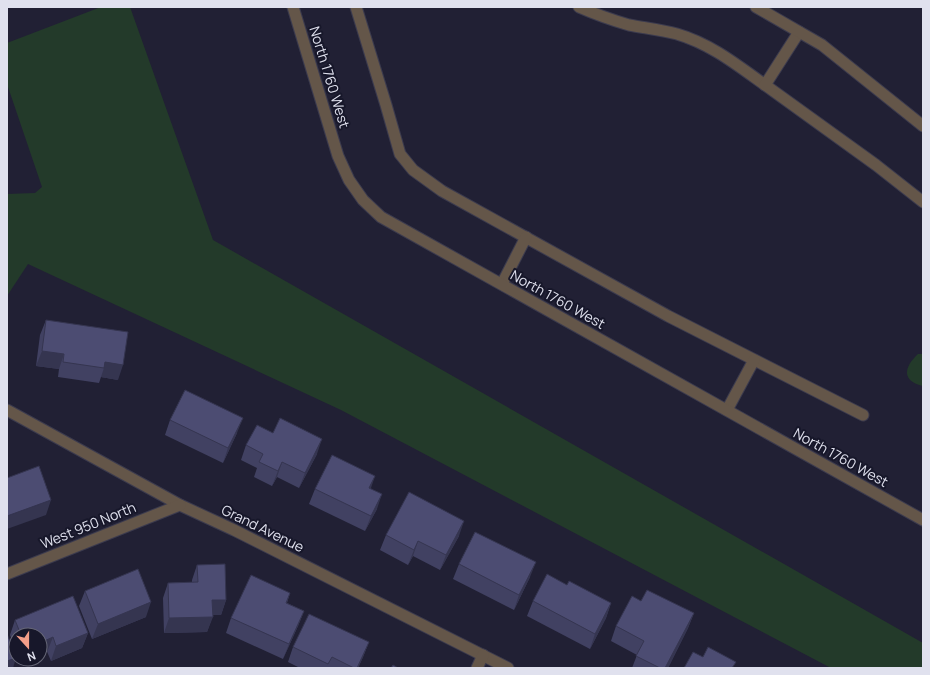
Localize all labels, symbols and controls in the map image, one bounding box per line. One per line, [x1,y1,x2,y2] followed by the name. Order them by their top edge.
[305,24,355,131] street label: North 1760 West
[507,265,609,333] street label: North 1760 West
[790,423,892,491] street label: North 1760 West
[38,497,138,553] street label: West 950 North
[219,500,307,556] street label: Grand Avenue
[8,627,48,667] north arrow
[25,648,38,665] text: N

